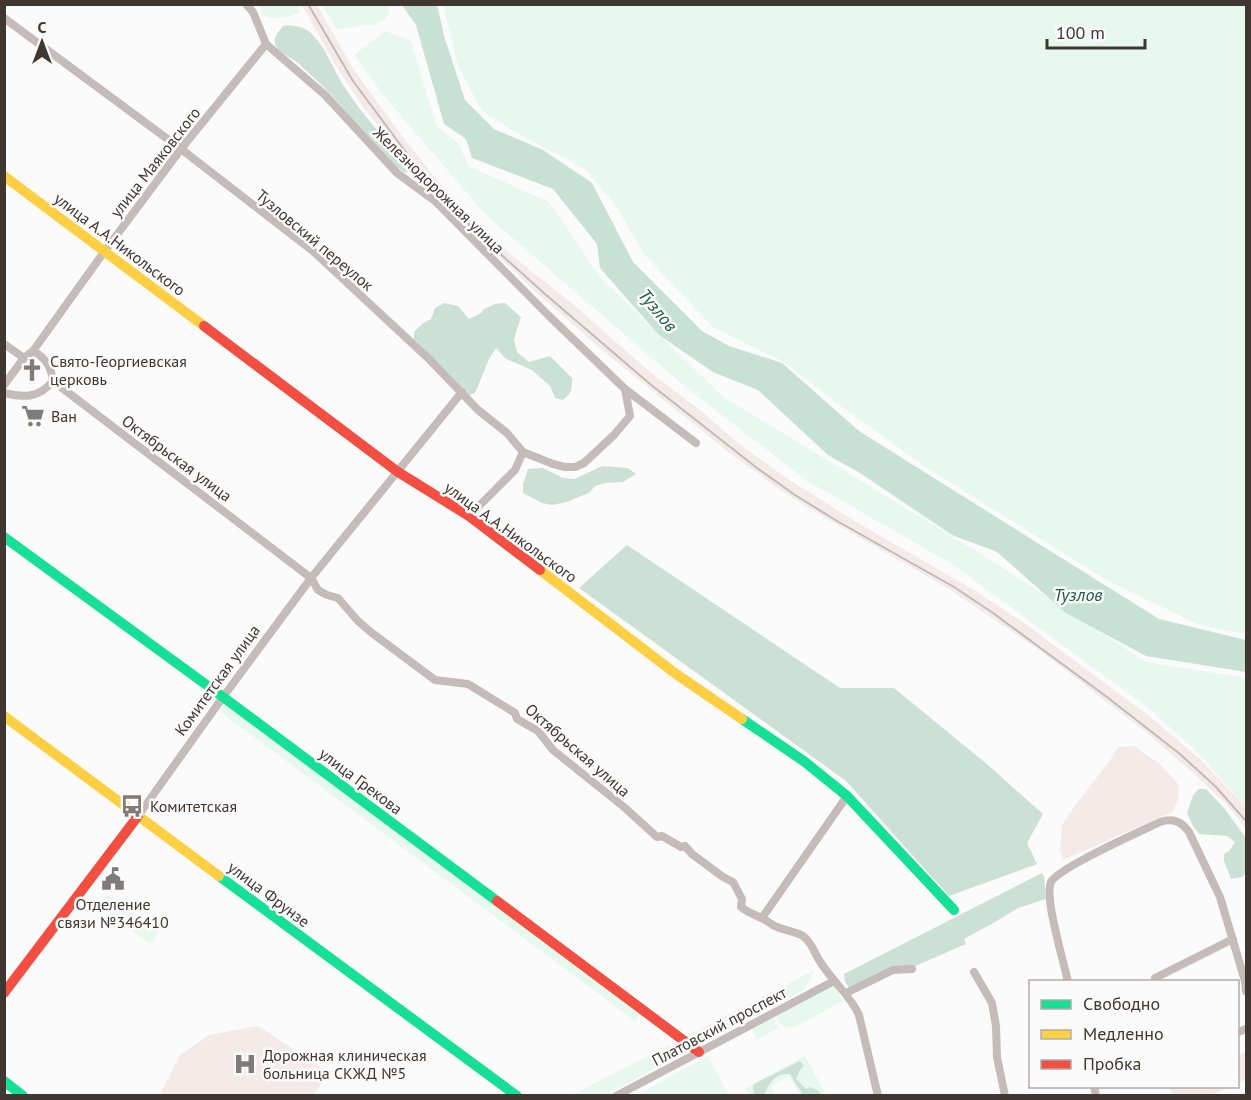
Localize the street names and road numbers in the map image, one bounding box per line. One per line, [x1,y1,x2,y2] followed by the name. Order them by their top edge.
[106,103,204,221] street label: улица Маяковского
[369,121,509,258] street label: Железнодорожная улица
[252,185,378,295] street label: Тузловский переулок
[50,188,190,300] street label: улица А.А.Никольского
[118,410,236,506] street label: Октябрьская улица
[441,477,581,587] street label: улица А.А.Никольского
[170,621,264,739] street label: Комитетская улица
[521,699,635,801] street label: Октябрьская улица
[315,743,407,819] street label: улица Грекова
[224,857,314,931] street label: улица Фрунзе
[648,982,790,1070] street label: Платовский проспект

